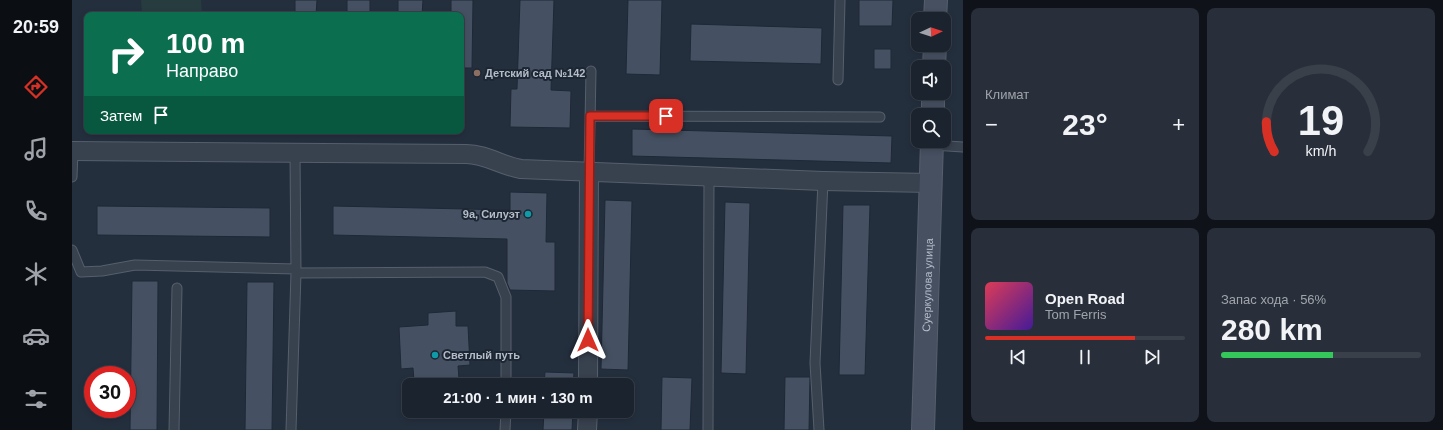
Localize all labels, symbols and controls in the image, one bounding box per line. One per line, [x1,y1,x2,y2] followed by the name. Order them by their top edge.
[911,12,951,52] north arrow
[911,12,951,148] map controls
[13,17,59,37] text: 20:59
[100,28,152,80] icon: right
[166,28,245,59] text: 100 m
[911,60,951,100] button: sound
[166,61,238,81] text: Направо
[485,67,585,79] place label: Детский сад №142
[472,68,482,78] marker: Детский сад №142
[22,73,50,101] icon: directions
[985,87,1029,102] text: Климат
[1298,97,1344,144] text: 19
[649,99,683,133] pin
[150,104,172,126] icon: arrive
[655,105,677,127] icon: arrive
[100,107,142,124] text: Затем
[911,108,951,148] button: search
[1062,108,1108,141] text: 23°
[985,112,998,137] text: −
[1172,112,1185,137] text: +
[22,135,50,163] icon: music
[1306,143,1337,159] text: km/h
[22,197,50,225] icon: phone
[463,208,521,220] place label: 9а, Силуэт
[523,209,533,219] marker: 9а, Силуэт
[920,237,935,332] street label: Суеркулова улица
[22,260,50,288] icon: climate
[1045,290,1125,307] text: Open Road
[1221,292,1326,307] text: Запас хода · 56%
[1045,307,1106,322] text: Tom Ferris
[1221,313,1323,346] text: 280 km
[567,319,609,361] position arrow
[22,322,50,350] icon: car
[1007,346,1029,368] icon: previous
[1074,346,1096,368] icon: pause
[1141,346,1163,368] icon: next
[443,349,520,361] place label: Светлый путь
[430,350,440,360] marker: Светлый путь
[84,366,136,418] speed limit sign: 30
[22,385,50,413] icon: filters
[443,389,593,406] text: 21:00 · 1 мин · 130 m

